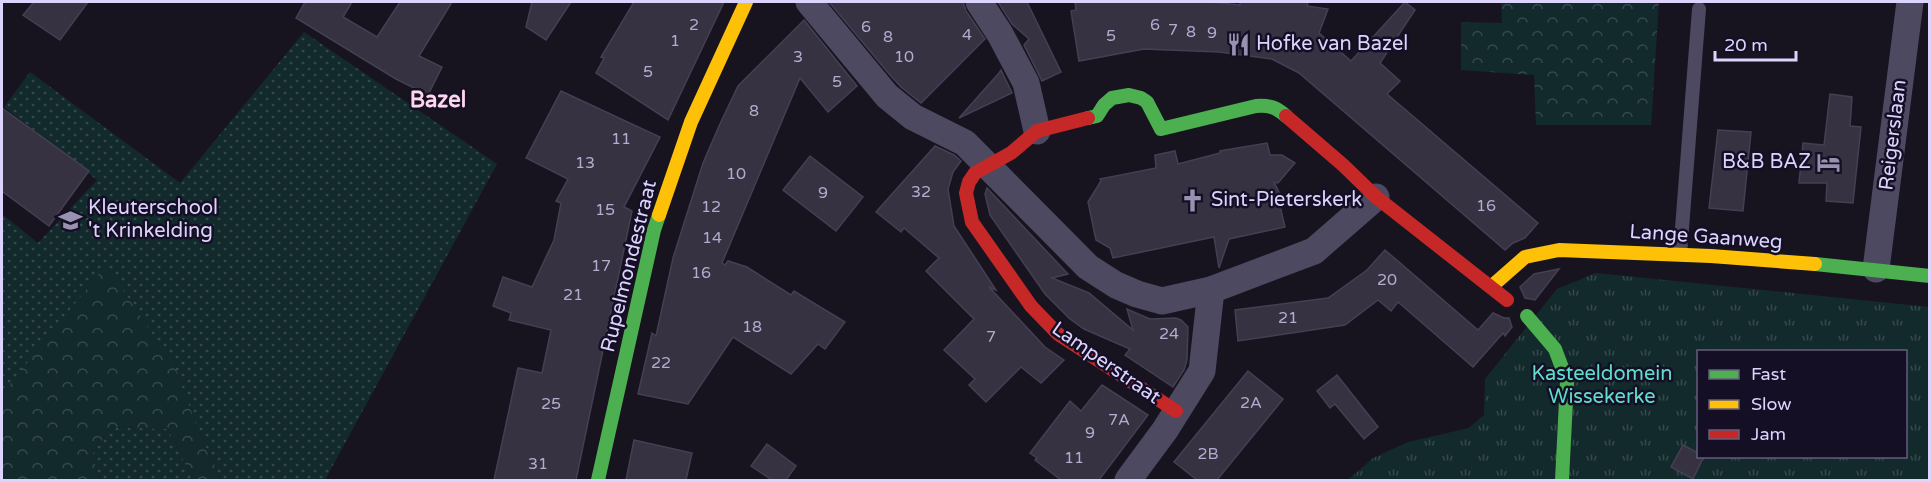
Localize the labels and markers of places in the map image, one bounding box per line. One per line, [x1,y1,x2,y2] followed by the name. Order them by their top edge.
[1225,31,1251,57] restaurant icon: Hofke van Bazel
[1256,32,1408,56] place label: Hofke van Bazel
[1816,149,1842,175] hotel icon: B&B BAZ
[1722,150,1811,174] place label: B&B BAZ
[1180,187,1206,213] church icon: Sint-Pieterskerk
[1211,188,1362,212] place label: Sint-Pieterskerk
[88,196,218,243] place label: Kleuterschool 't Krinkelding
[57,207,83,233] school or university icon: Kleuterschool 't Krinkelding

